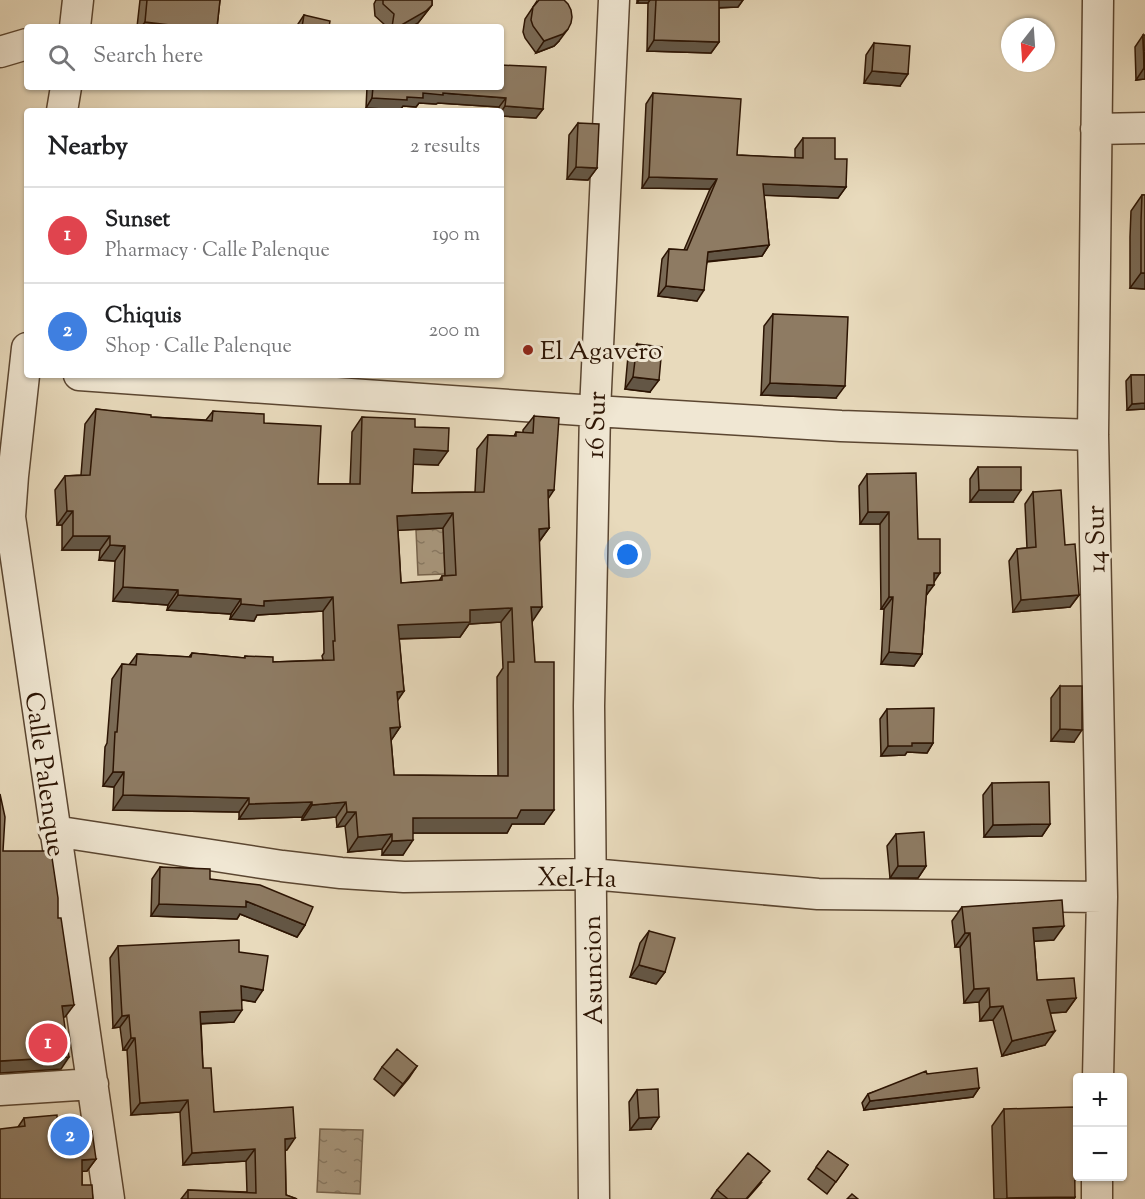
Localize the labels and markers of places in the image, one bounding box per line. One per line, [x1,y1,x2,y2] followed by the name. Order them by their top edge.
[540,334,662,371] place label: El Agavero
[521,343,535,357] marker: El Agavero
[28,1020,68,1066] pin: 1
[50,1114,90,1158] pin: 2

